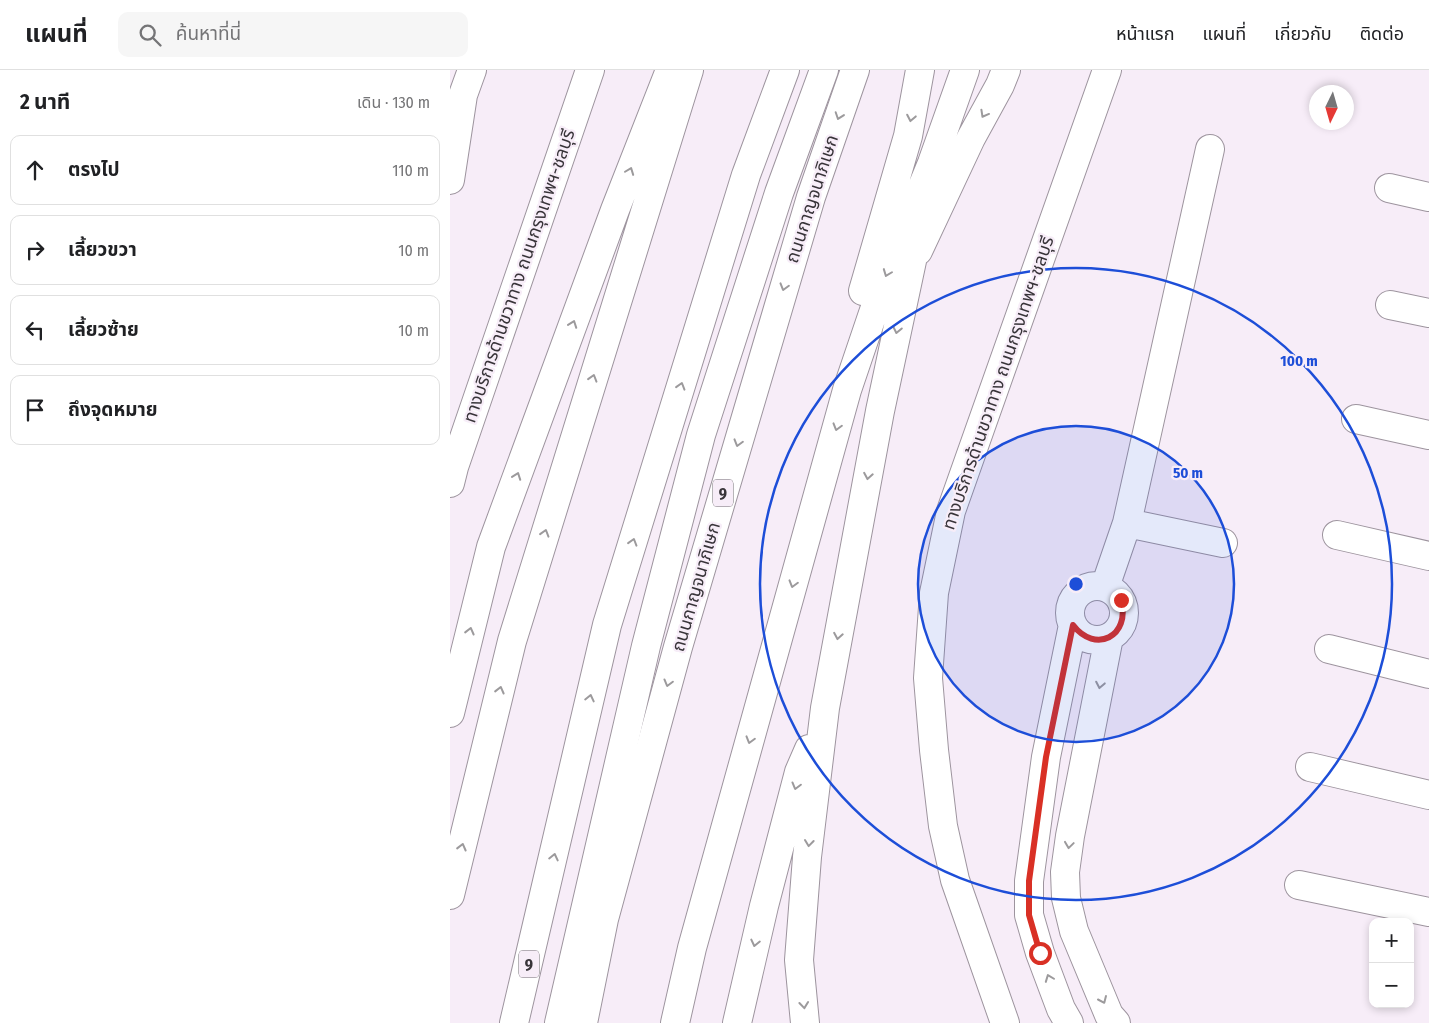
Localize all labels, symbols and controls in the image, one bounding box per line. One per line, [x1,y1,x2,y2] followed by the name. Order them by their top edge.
[118,12,468,57] search box
[25,20,88,48] text: แผนที่
[136,21,164,49] icon: search
[176,22,241,45] text: ค้นหาที่นี่
[1116,23,1174,45] text: หน้าแรก
[1202,23,1246,45] text: แผนที่
[1274,23,1332,45] text: เกี่ยวกับ
[1360,23,1404,45] text: ติดต่อ
[1309,85,1354,130] north arrow
[20,89,70,115] text: 2 นาที
[357,93,430,112] text: เดิน · 130 m
[981,108,991,117] one-way arrow
[835,111,845,120] one-way arrow
[907,114,917,122] one-way arrow
[458,126,580,426] street label: ทางบริการด้านขวาทาง ถนนกรุงเทพฯ-ชลบุรี
[781,132,843,266] street label: ถนนกาญจนาภิเษก
[21,156,49,184] icon: ahead
[68,158,120,181] text: ตรงไป
[392,161,429,180] text: 110 m
[624,168,634,176] one-way arrow
[937,233,1059,533] street label: ทางบริการด้านขวาทาง ถนนกรุงเทพฯ-ชลบุรี
[21,236,49,264] icon: right
[68,238,137,261] text: เลี้ยวขวา
[398,241,429,260] text: 10 m
[883,268,893,276] one-way arrow
[779,283,789,291] one-way arrow
[21,316,49,344] icon: left
[68,318,139,341] text: เลี้ยวซ้าย
[567,320,577,328] one-way arrow
[398,321,429,340] text: 10 m
[892,326,903,335] one-way arrow
[1280,352,1318,370] text: 100 m
[588,375,598,383] one-way arrow
[675,383,685,391] one-way arrow
[21,396,49,424] icon: arrive
[68,398,158,421] text: ถึงจุดหมาย
[832,423,842,431] one-way arrow
[733,439,744,447] one-way arrow
[1173,464,1203,482] text: 50 m
[511,472,521,481] one-way arrow
[863,472,873,481] one-way arrow
[713,479,733,506] road number: 9
[667,520,725,654] street label: ถนนกาญจนาภิเษก
[540,530,550,538] one-way arrow
[627,538,637,546] one-way arrow
[1067,575,1085,593] centre of rings
[789,579,799,587] one-way arrow
[1110,589,1133,612] route end
[464,627,475,636] one-way arrow
[833,632,844,640] one-way arrow
[663,679,674,688] one-way arrow
[1095,681,1105,689] one-way arrow
[494,685,505,694] one-way arrow
[584,694,595,703] one-way arrow
[745,736,755,744] one-way arrow
[791,782,801,790] one-way arrow
[804,839,815,847] one-way arrow
[1064,841,1075,849] one-way arrow
[456,843,467,852] one-way arrow
[548,852,559,861] one-way arrow
[1369,918,1414,1008] map controls
[1369,918,1414,963] button: +
[750,939,761,948] one-way arrow
[1029,942,1052,965] route start
[519,951,539,978] road number: 9
[1369,963,1414,1008] button: −
[1045,974,1056,983] one-way arrow
[1096,995,1107,1004] one-way arrow
[798,1001,809,1009] one-way arrow

